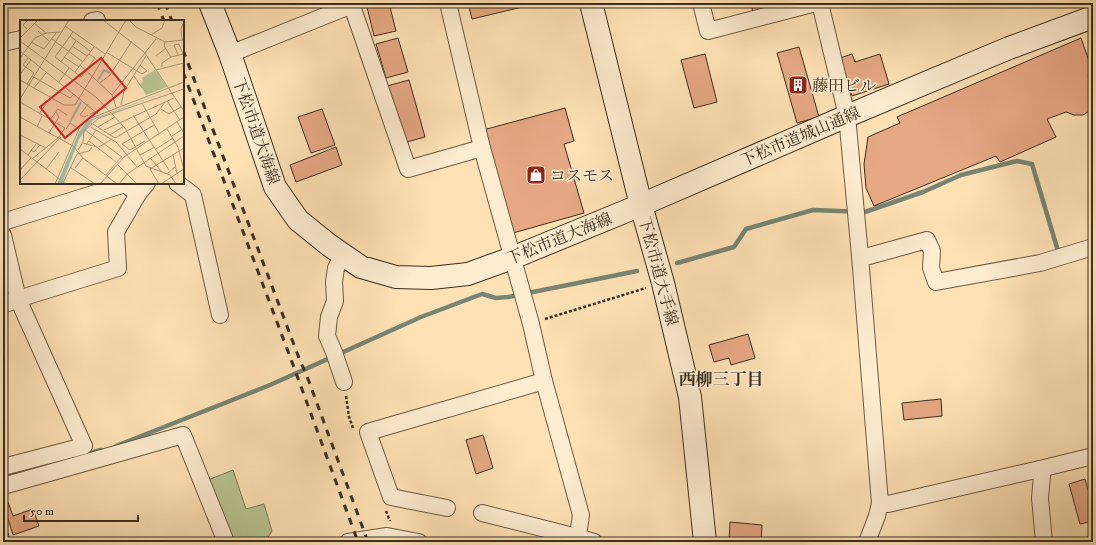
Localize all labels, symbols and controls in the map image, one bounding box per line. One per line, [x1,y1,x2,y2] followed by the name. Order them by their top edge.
[20,20,184,184] inset map
[787,74,809,96] building icon: 藤田ビル
[228,75,284,188] street label: 下松市道大海線
[812,76,876,96] place label: 藤田ビル
[738,103,863,171] street label: 下松市道城山通線
[525,164,547,186] shop icon: コスモス
[550,166,614,186] place label: コスモス
[504,209,615,269] street label: 下松市道大海線
[634,215,682,328] street label: 下松市道大手線
[679,369,764,391] district label: 西柳三丁目
[24,497,138,523] scale bar
[30,504,54,519] text: 50 m

